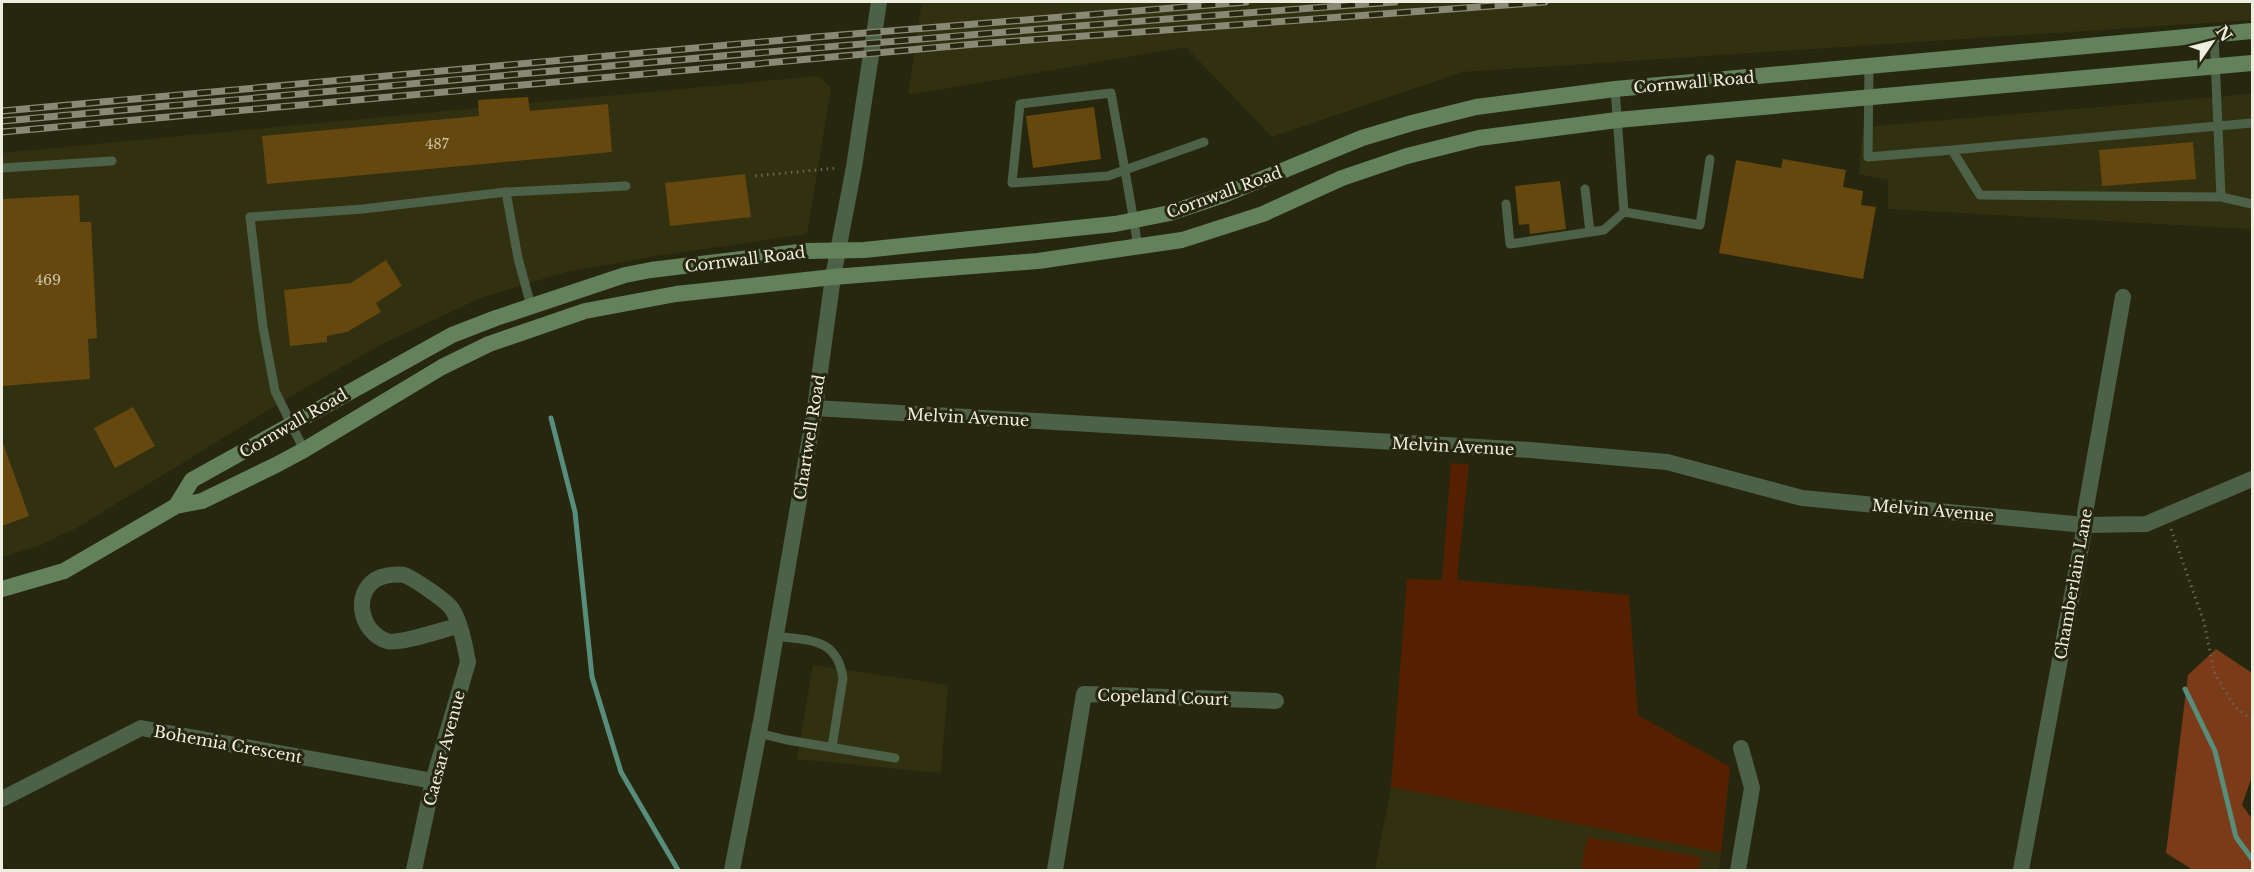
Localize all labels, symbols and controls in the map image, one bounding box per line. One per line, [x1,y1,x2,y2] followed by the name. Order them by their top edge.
[2182,12,2242,72] north arrow
[2212,21,2237,45] text: N
[1633,67,1756,97] street label: Cornwall Road
[425,135,450,153] house number: 487
[1163,162,1285,222] street label: Cornwall Road
[683,242,807,276] street label: Cornwall Road
[35,271,61,289] house number: 469
[789,373,829,501] street label: Chartwell Road
[235,384,351,462] street label: Cornwall Road
[906,404,1030,430] street label: Melvin Avenue
[1391,433,1515,459] street label: Melvin Avenue
[1871,495,1995,525] street label: Melvin Avenue
[2050,507,2096,661] street label: Chamberlain Lane
[1097,685,1229,709] street label: Copeland Court
[419,688,469,808] street label: Caesar Avenue
[152,721,304,767] street label: Bohemia Crescent

